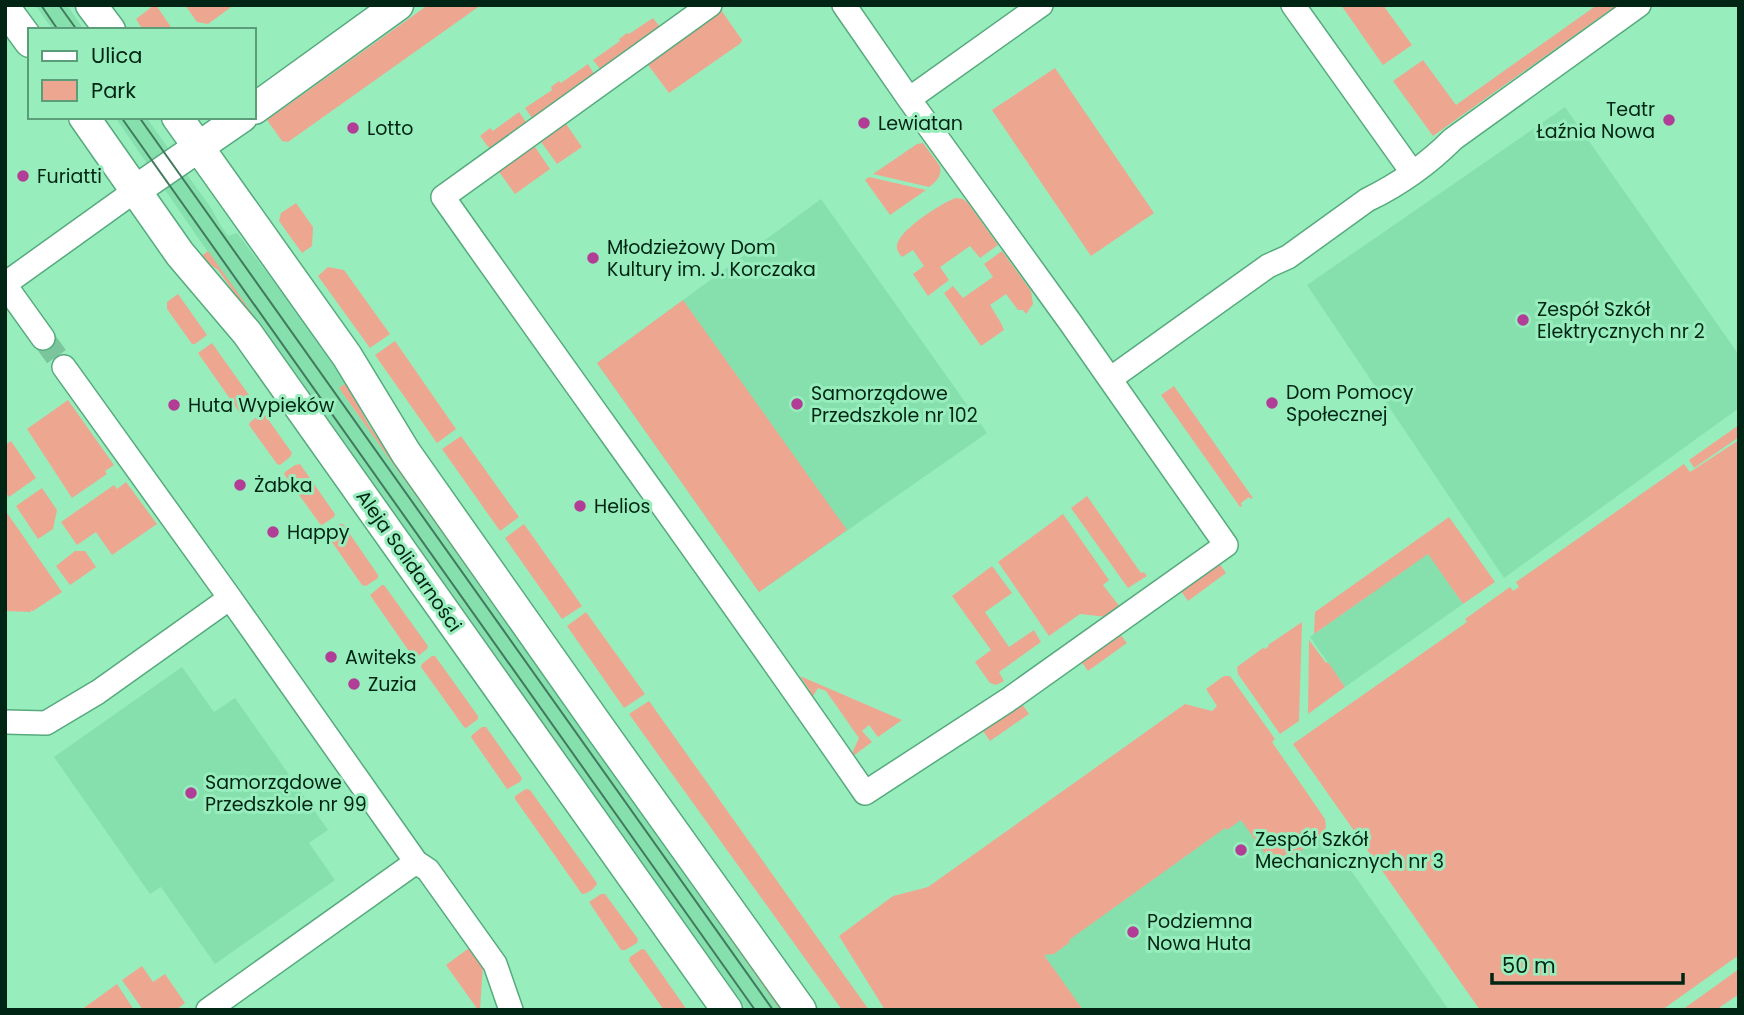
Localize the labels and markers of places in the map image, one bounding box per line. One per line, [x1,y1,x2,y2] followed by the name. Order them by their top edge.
[1537,96,1655,145] place label: Teatr Łaźnia Nowa
[878,110,963,137] place label: Lewiatan
[1661,112,1677,128] marker: Teatr Łaźnia Nowa
[367,115,413,142] place label: Lotto
[856,115,872,131] marker: Lewiatan
[345,120,361,136] marker: Lotto
[37,163,102,190] place label: Furiatti
[15,168,31,184] marker: Furiatti
[607,234,816,283] place label: Młodzieżowy Dom Kultury im. J. Korczaka
[585,250,601,266] marker: Młodzieżowy Dom Kultury im. J. Korczaka
[1537,296,1705,345] place label: Zespół Szkół Elektrycznych nr 2
[1515,312,1531,328] marker: Zespół Szkół Elektrycznych nr 2
[1286,379,1414,428] place label: Dom Pomocy Społecznej
[811,380,978,429] place label: Samorządowe Przedszkole nr 102
[188,392,335,419] place label: Huta Wypieków
[1264,395,1280,411] marker: Dom Pomocy Społecznej
[789,396,805,412] marker: Samorządowe Przedszkole nr 102
[166,397,182,413] marker: Huta Wypieków
[254,472,313,499] place label: Żabka
[232,477,248,493] marker: Żabka
[594,493,650,520] place label: Helios
[572,498,588,514] marker: Helios
[287,519,350,546] place label: Happy
[265,524,281,540] marker: Happy
[345,644,416,671] place label: Awiteks
[323,649,339,665] marker: Awiteks
[368,671,417,698] place label: Zuzia
[346,676,362,692] marker: Zuzia
[205,769,367,818] place label: Samorządowe Przedszkole nr 99
[183,785,199,801] marker: Samorządowe Przedszkole nr 99
[1255,826,1444,875] place label: Zespół Szkół Mechanicznych nr 3
[1233,842,1249,858] marker: Zespół Szkół Mechanicznych nr 3
[1147,908,1253,957] place label: Podziemna Nowa Huta
[1125,924,1141,940] marker: Podziemna Nowa Huta

